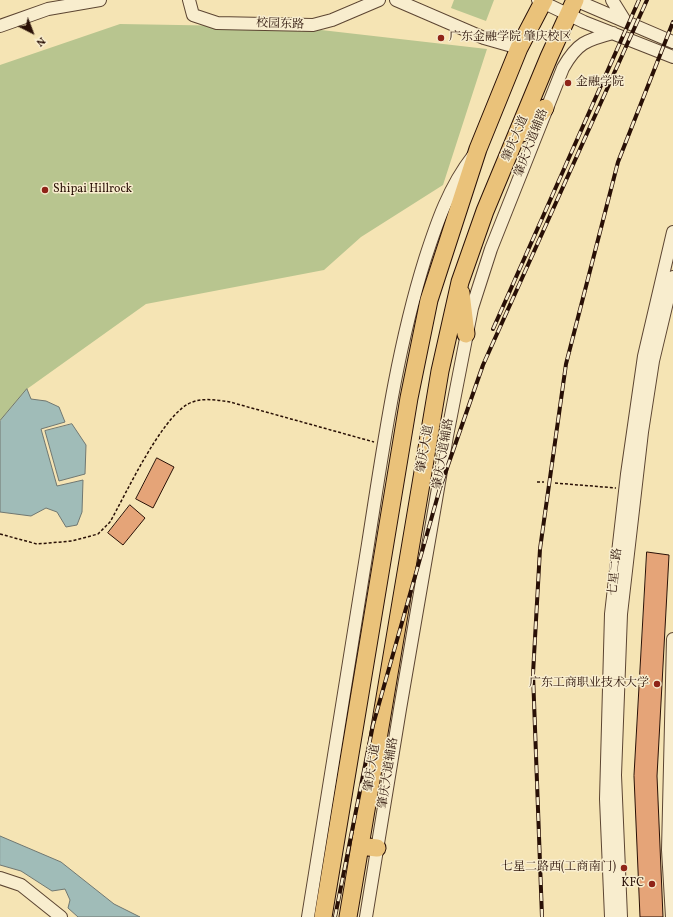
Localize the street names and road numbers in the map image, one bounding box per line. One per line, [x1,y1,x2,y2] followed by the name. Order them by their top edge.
[256,17,304,33] street label: 校园东路
[512,107,552,179] street label: 肇庆大道辅路
[500,114,532,164] street label: 肇庆大道
[431,417,457,491] street label: 肇庆大道辅路
[415,424,437,474] street label: 肇庆大道
[606,547,626,597] street label: 七星二路
[376,736,402,810] street label: 肇庆大道辅路
[362,743,384,793] street label: 肇庆大道

